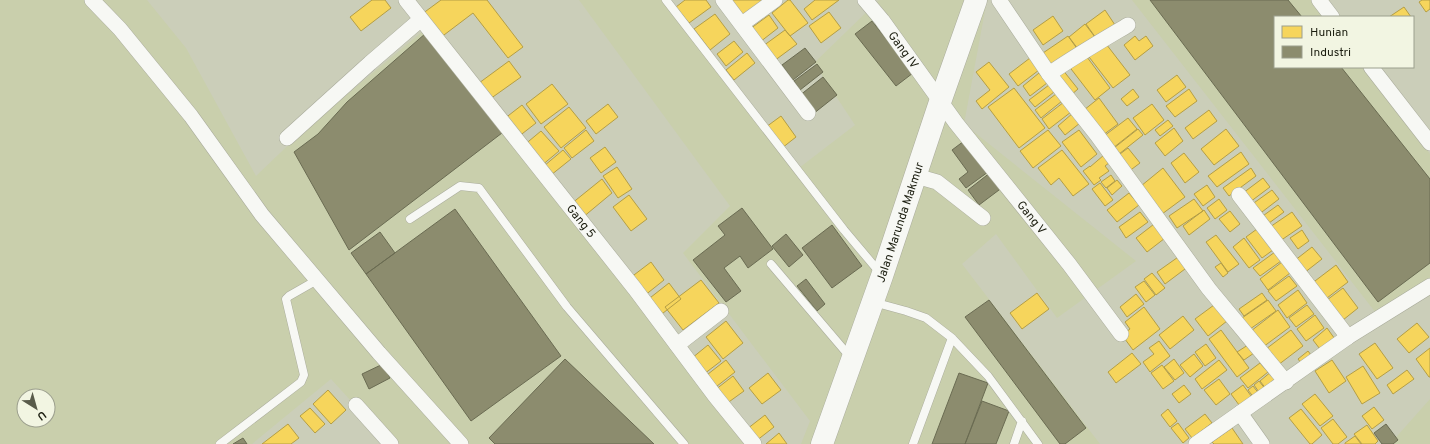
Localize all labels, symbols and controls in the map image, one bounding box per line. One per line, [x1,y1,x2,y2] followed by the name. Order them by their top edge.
[1274,16,1414,68] legend
[1310,25,1348,41] text: Hunian
[884,29,922,72] street label: Gang IV
[1310,45,1351,61] text: Industri
[873,160,928,285] street label: Jalan Marunda Makmur
[1013,198,1049,238] street label: Gang V
[562,202,599,242] street label: Gang 5
[16,388,56,428] north arrow
[34,407,49,423] text: U

